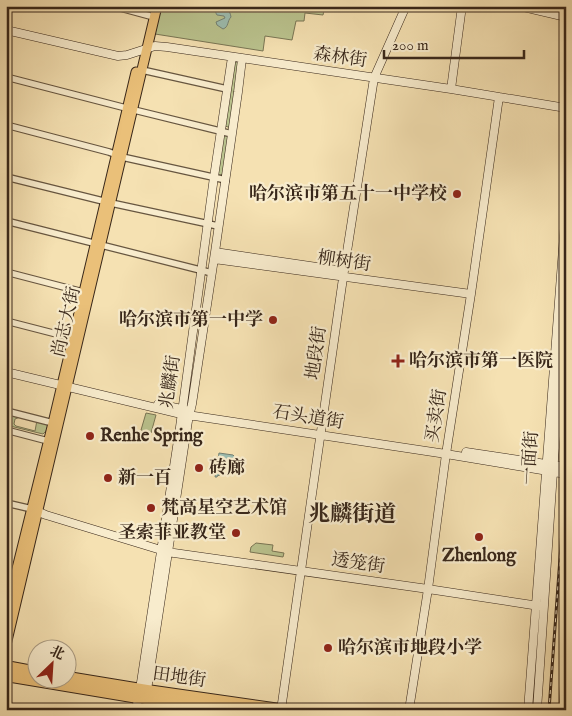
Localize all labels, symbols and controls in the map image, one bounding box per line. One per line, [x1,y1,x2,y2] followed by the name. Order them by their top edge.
[384,28,524,60] scale bar
[392,36,429,55] text: 200 m
[312,43,368,73] street label: 森林街
[249,183,447,206] place label: 哈尔滨市第五十一中学校
[451,188,463,200] marker: 哈尔滨市第五十一中学校
[316,247,372,277] street label: 柳树街
[48,284,86,360] street label: 尚志大街
[119,309,263,332] place label: 哈尔滨市第一中学
[267,314,279,326] marker: 哈尔滨市第一中学
[302,325,332,381] street label: 地段街
[409,350,553,373] place label: 哈尔滨市第一医院
[156,354,186,410] street label: 兆麟街
[391,354,405,368] marker: 哈尔滨市第一医院
[421,388,453,444] street label: 买卖街
[271,401,345,435] street label: 石头道街
[100,425,204,448] place label: Renhe Spring
[84,430,96,442] marker: Renhe Spring
[518,430,544,486] street label: 一面街
[209,457,245,480] place label: 砖廊
[193,462,205,474] marker: 砖廊
[118,467,172,490] place label: 新一百
[102,472,114,484] marker: 新一百
[161,497,287,520] place label: 梵高星空艺术馆
[308,501,396,529] district label: 兆麟街道
[145,502,157,514] marker: 梵高星空艺术馆
[118,522,226,545] place label: 圣索菲亚教堂
[230,527,242,539] marker: 圣索菲亚教堂
[473,531,485,543] marker: Zhenlong
[442,545,517,568] place label: Zhenlong
[330,549,386,579] street label: 透笼街
[338,637,482,660] place label: 哈尔滨市地段小学
[28,638,78,688] north arrow
[47,642,67,664] text: 北
[322,642,334,654] marker: 哈尔滨市地段小学
[151,663,207,693] street label: 田地街

